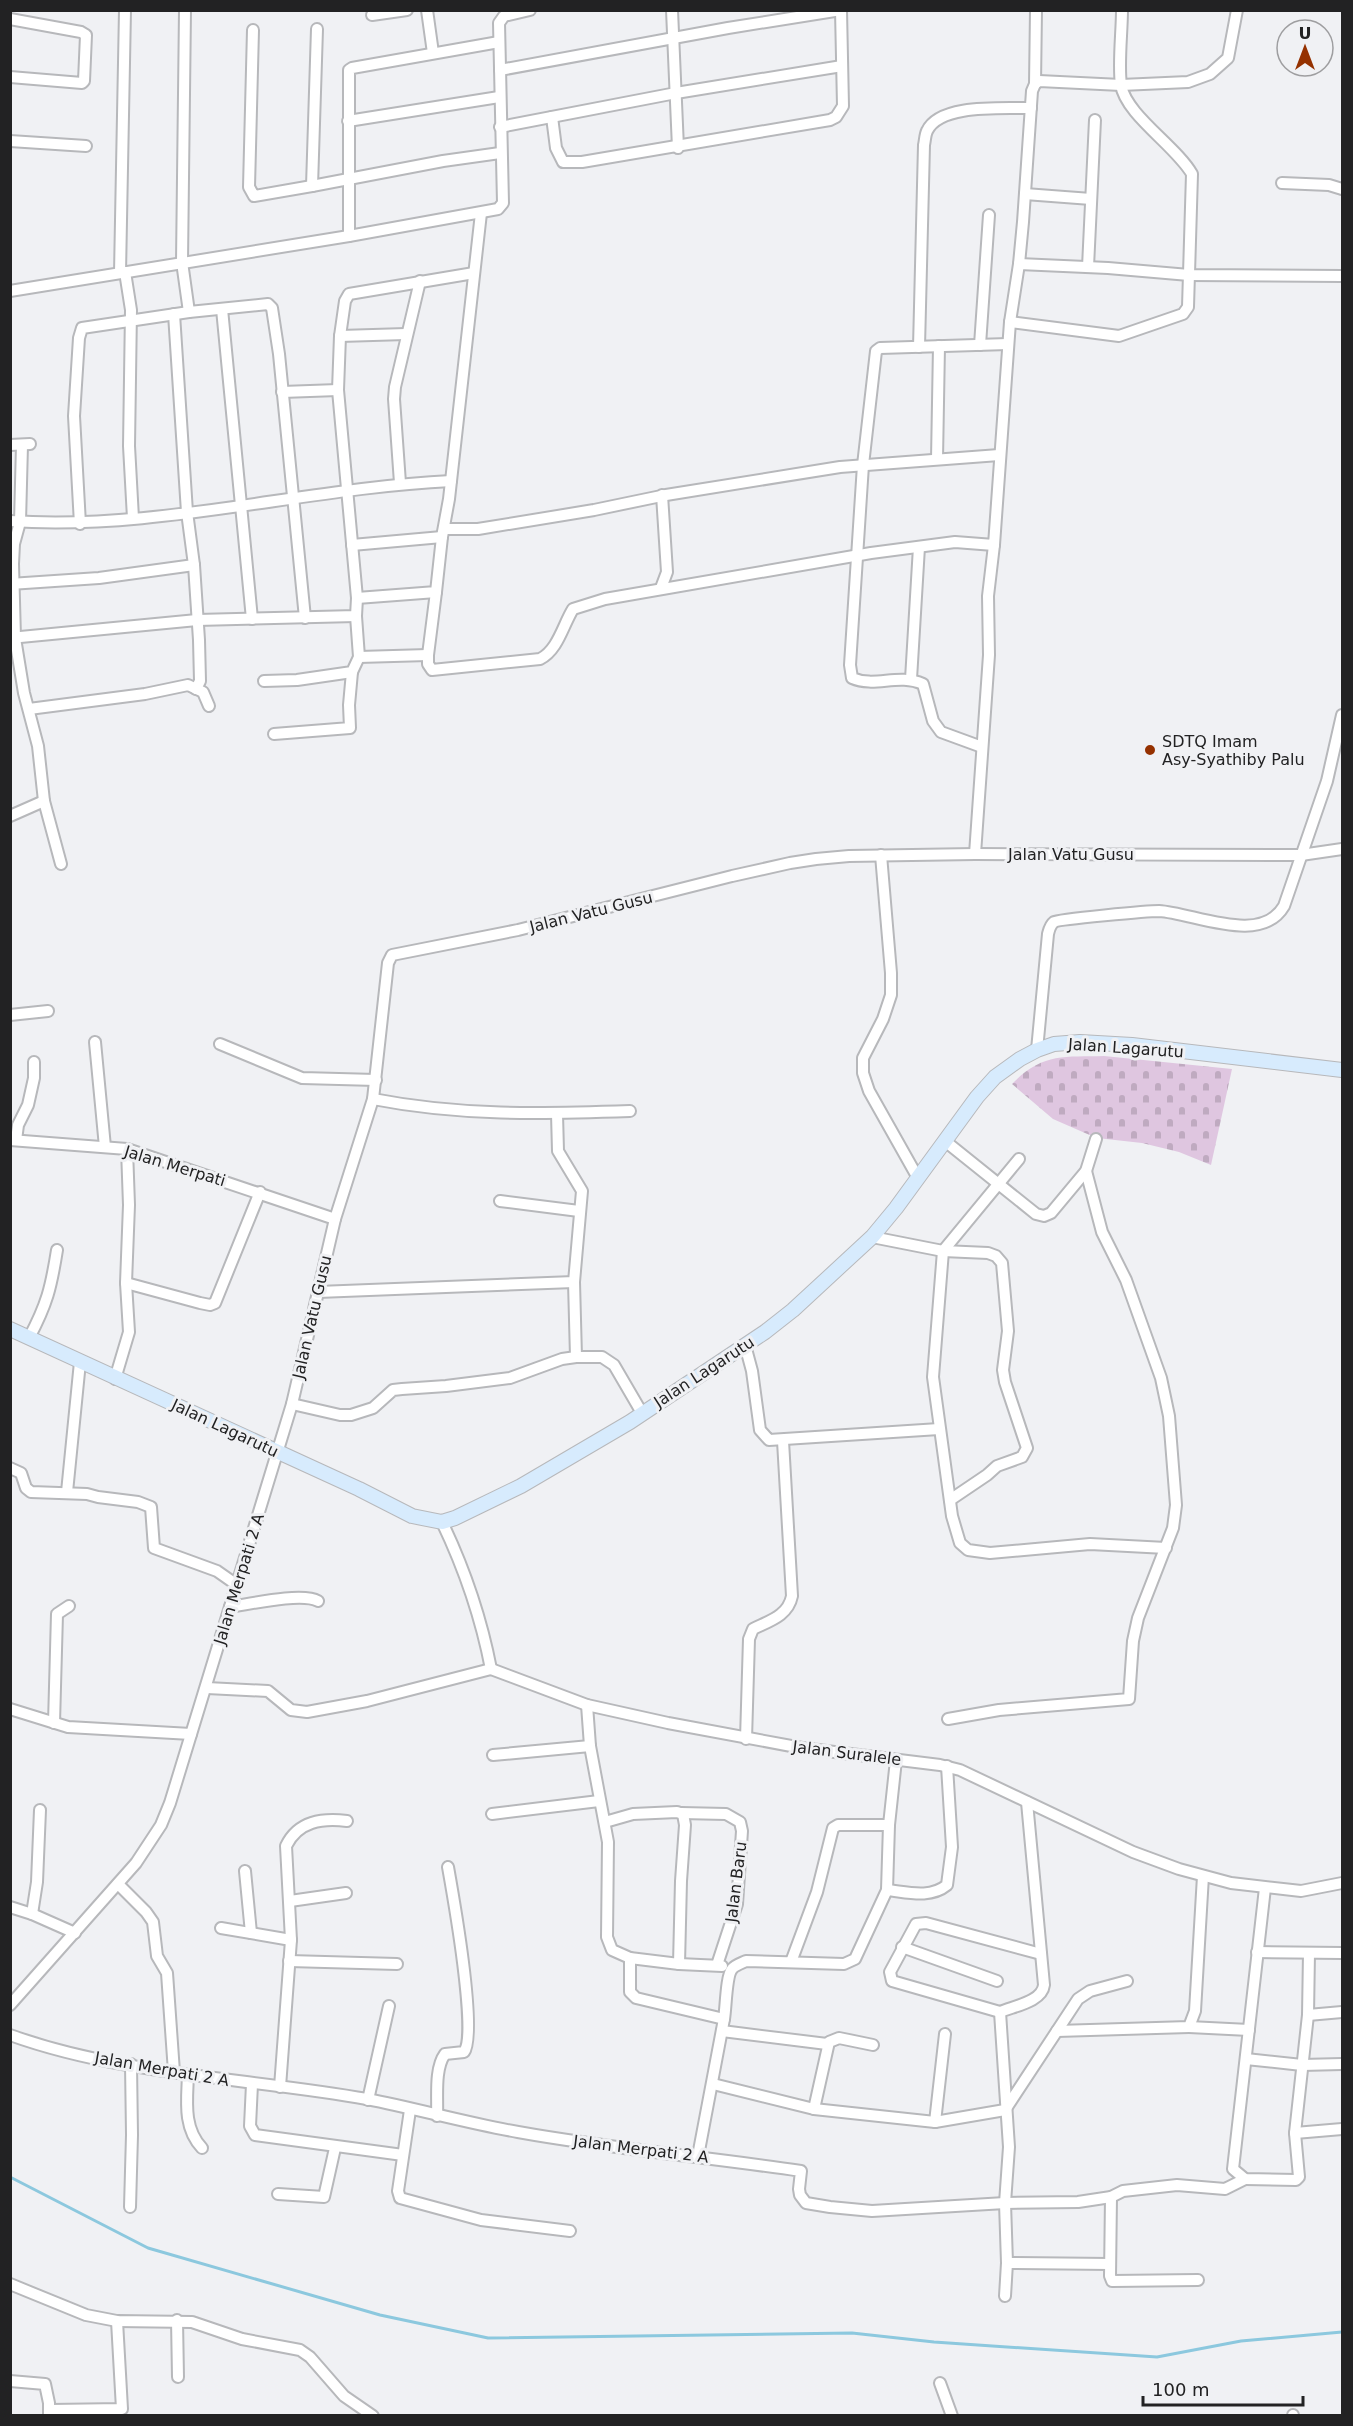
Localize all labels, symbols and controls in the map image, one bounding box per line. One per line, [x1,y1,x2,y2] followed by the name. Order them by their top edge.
[1275,18,1335,78] north arrow
[1299,24,1312,43] text: U
[1162,732,1305,769] place label: SDTQ Imam Asy-Syathiby Palu
[1143,743,1157,757] marker: SDTQ Imam Asy-Syathiby Palu
[1007,845,1134,864] street label: Jalan Vatu Gusu
[527,888,654,937] street label: Jalan Vatu Gusu
[1067,1034,1184,1062] street label: Jalan Lagarutu
[121,1141,228,1190] street label: Jalan Merpati
[288,1253,335,1382] street label: Jalan Vatu Gusu
[649,1332,758,1412] street label: Jalan Lagarutu
[168,1394,281,1461] street label: Jalan Lagarutu
[210,1511,268,1648] street label: Jalan Merpati 2 A
[791,1737,902,1769] street label: Jalan Suralele
[721,1840,750,1925] street label: Jalan Baru
[92,2048,231,2090] street label: Jalan Merpati 2 A
[571,2131,710,2167] street label: Jalan Merpati 2 A
[1143,2369,1304,2407] scale bar
[1152,2379,1210,2400] text: 100 m

